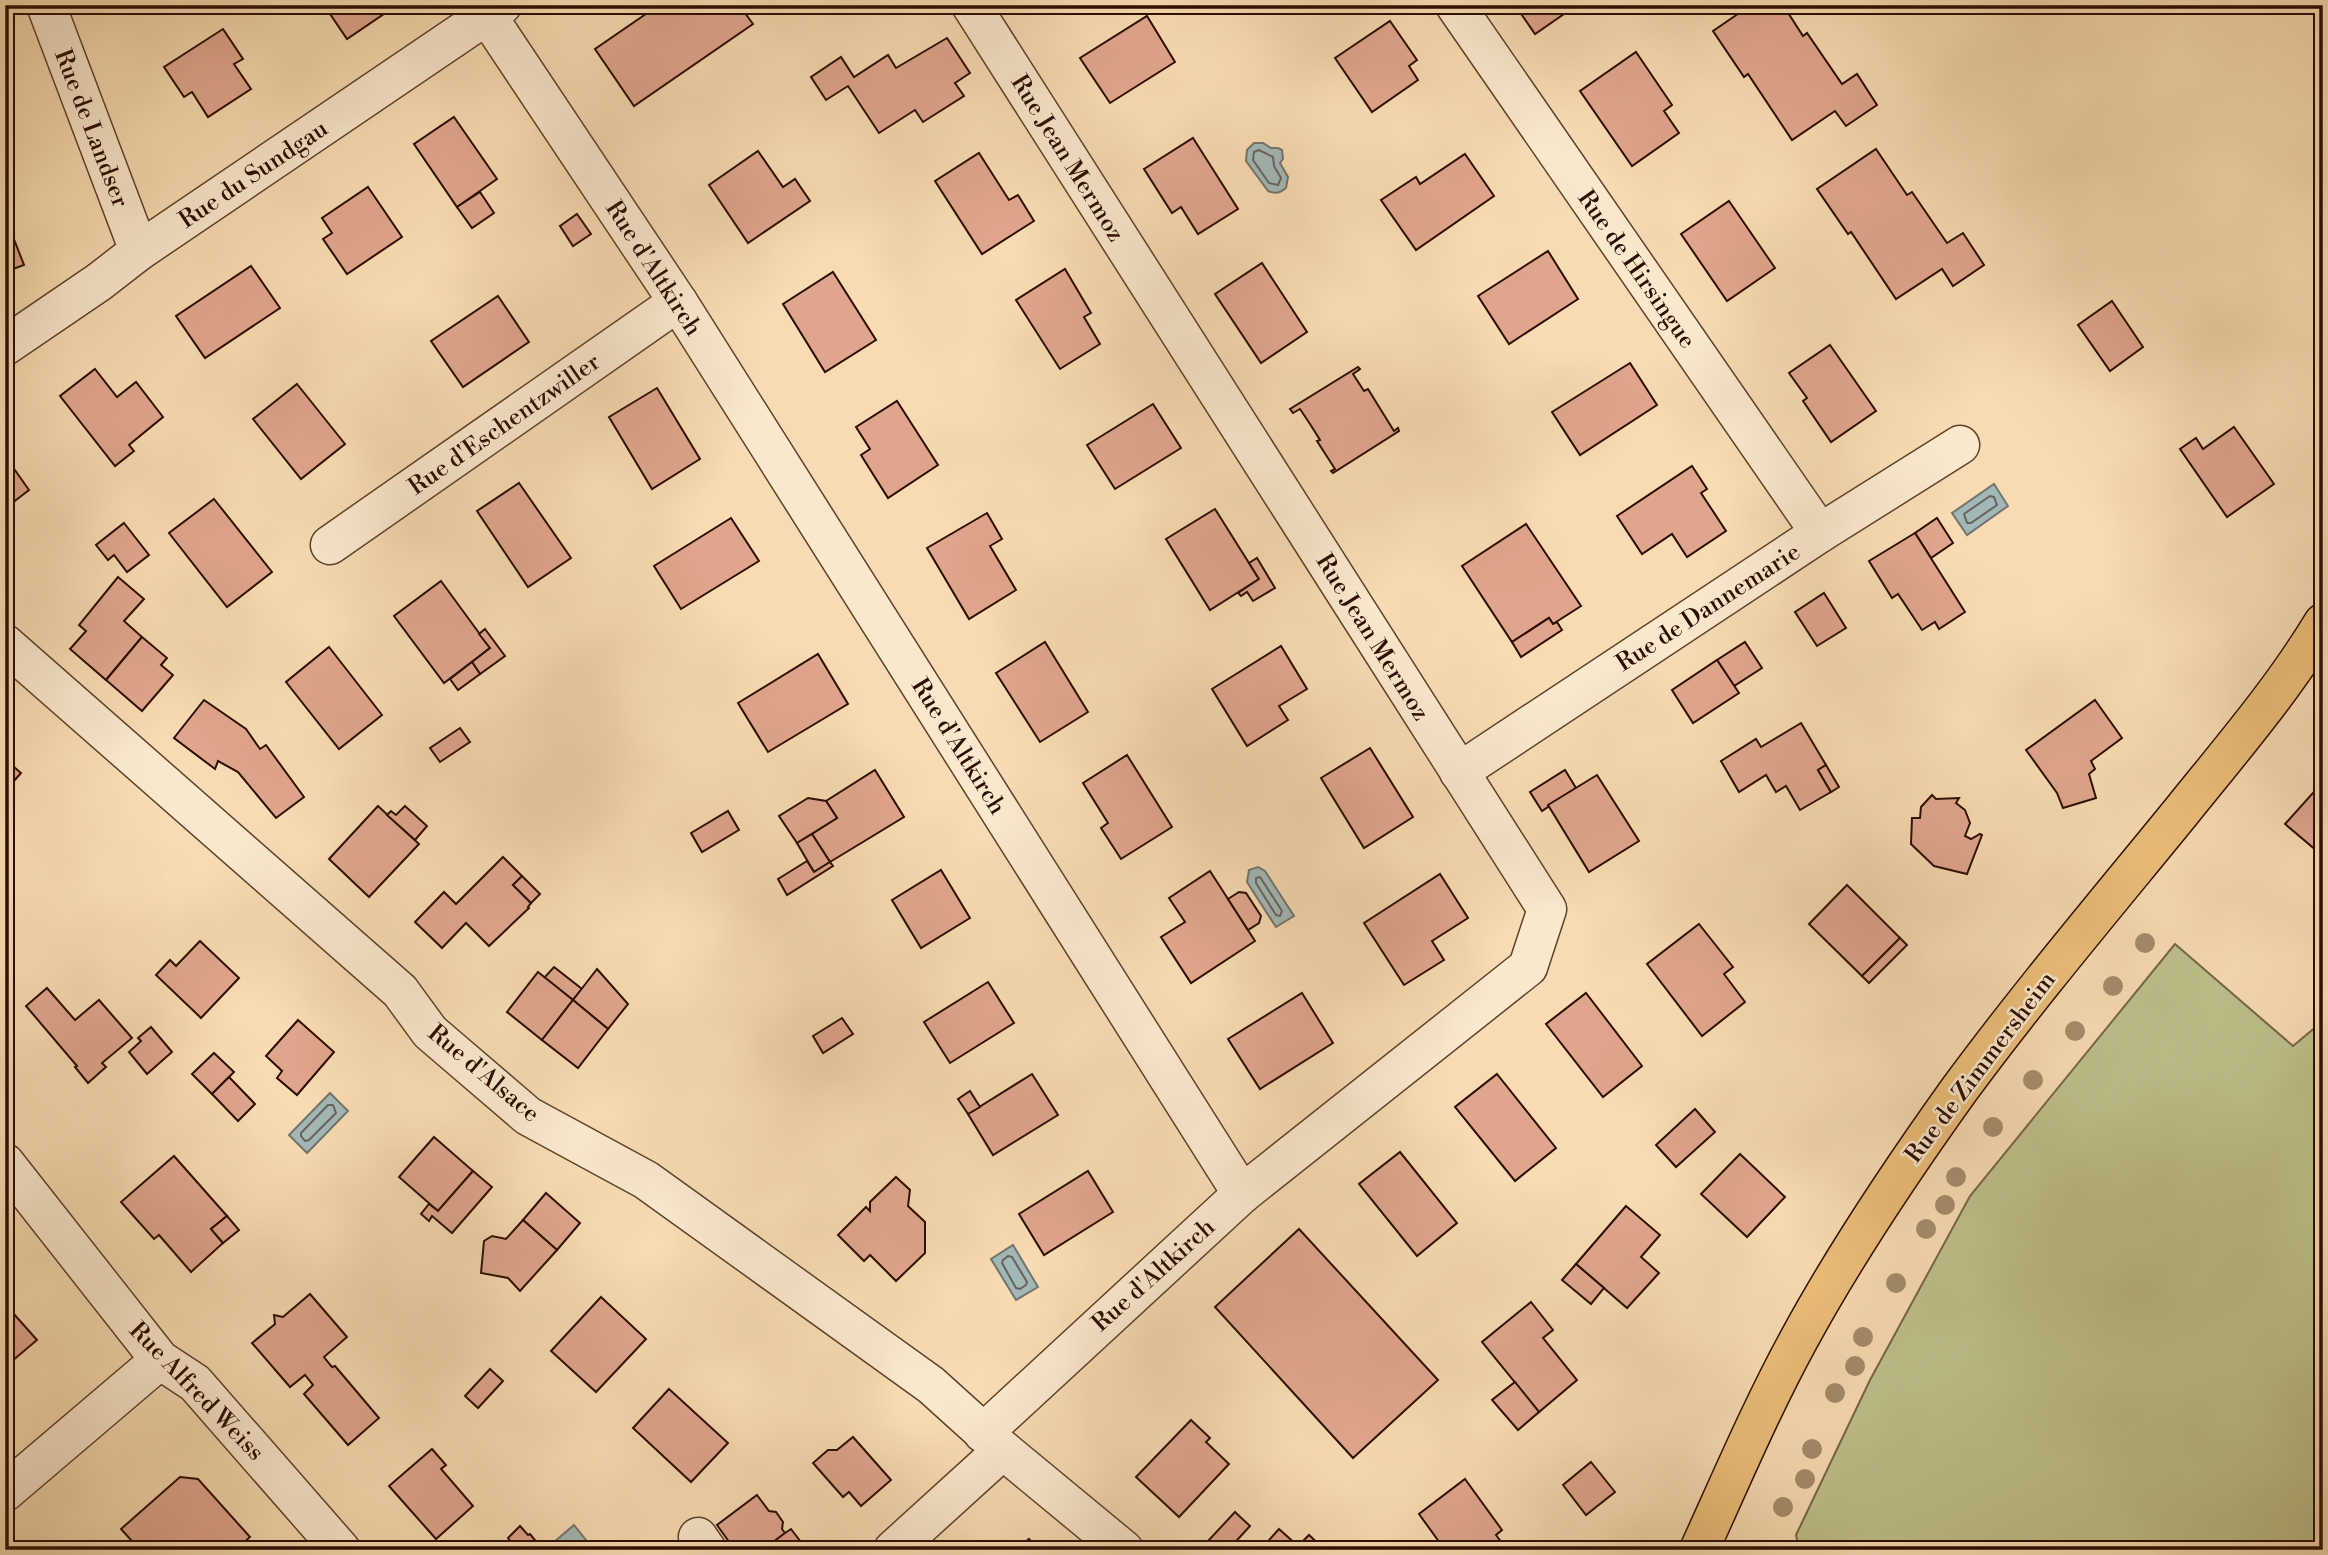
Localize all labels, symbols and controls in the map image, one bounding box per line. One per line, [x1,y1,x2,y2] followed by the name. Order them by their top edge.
[47,45,135,212] street label: Rue de Landser
[1004,69,1131,248] street label: Rue Jean Mermoz
[173,114,334,236] street label: Rue du Sundgau
[1570,185,1702,355] street label: Rue de Hirsingue
[598,195,708,342] street label: Rue d'Altkirch
[403,347,606,502] street label: Rue d'Eschentzwiller
[1611,537,1806,679] street label: Rue de Dannemarie
[1309,548,1436,727] street label: Rue Jean Mermoz
[904,673,1012,820] street label: Rue d'Altkirch
[1899,966,2063,1169] street label: Rue de Zimmersheim
[421,1018,545,1129] street label: Rue d'Alsace
[1086,1213,1221,1339] street label: Rue d'Altkirch
[122,1316,270,1467] street label: Rue Alfred Weiss

